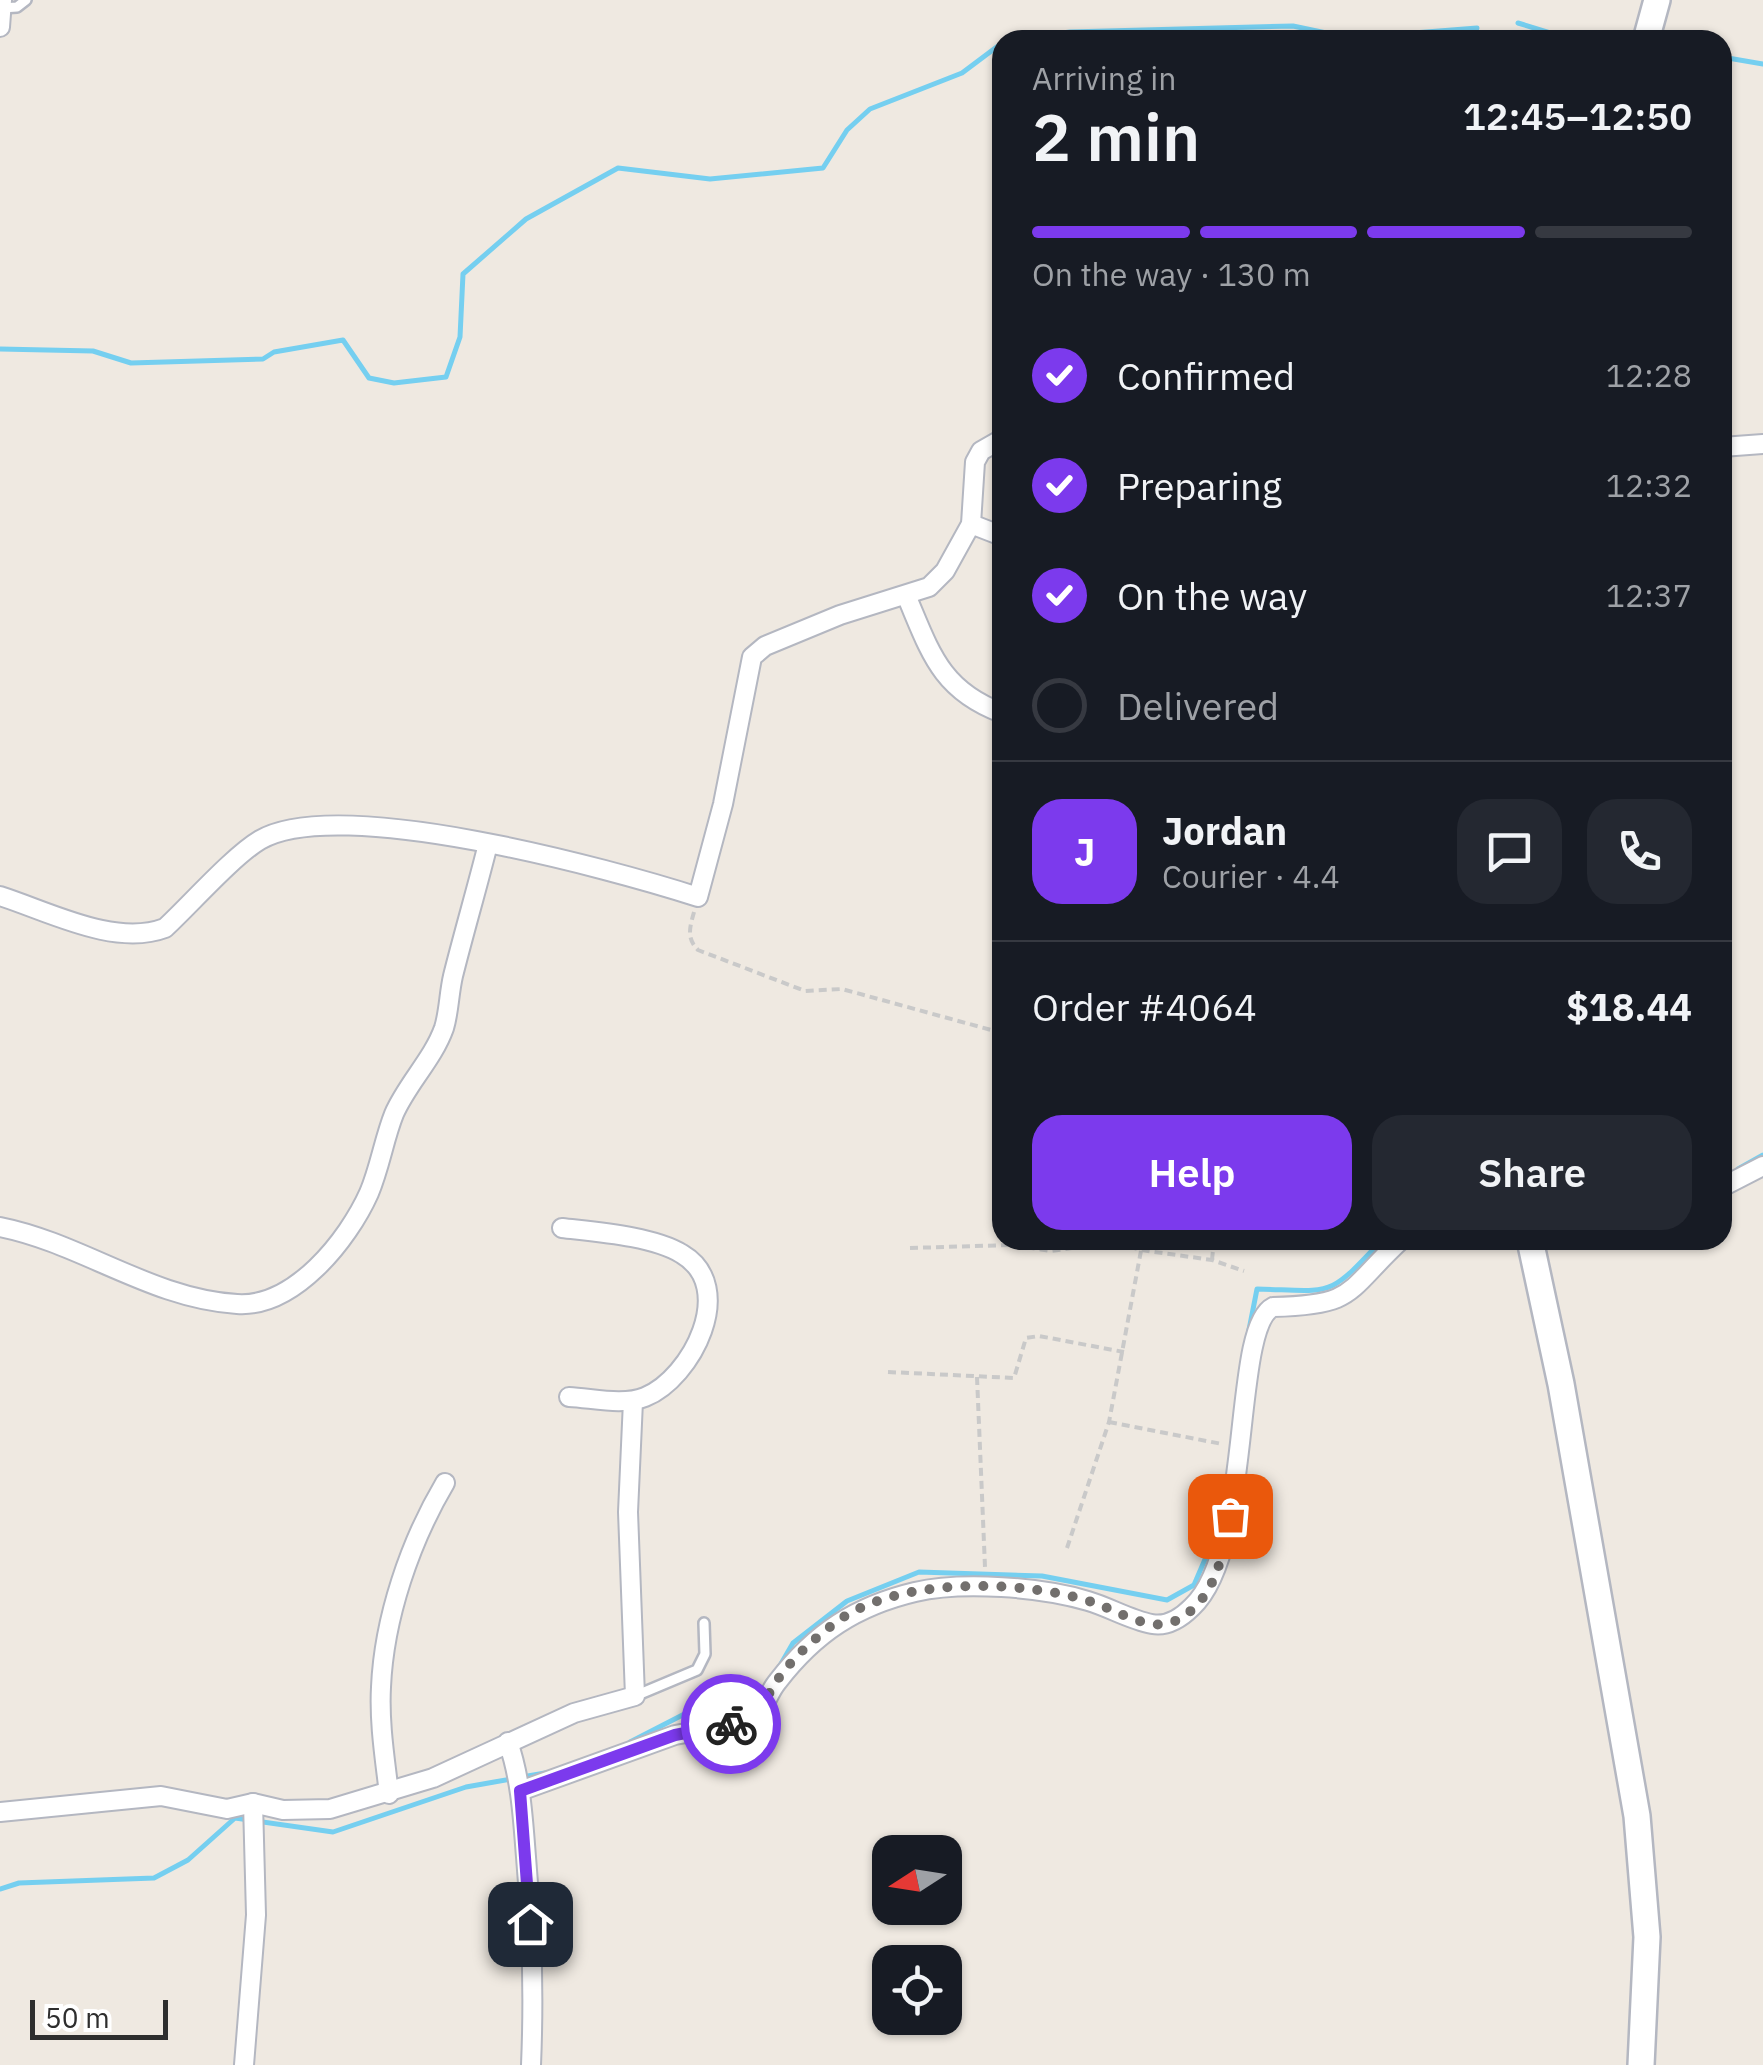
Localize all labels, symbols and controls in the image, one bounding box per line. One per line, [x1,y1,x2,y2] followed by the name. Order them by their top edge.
[1032,57,1177,99] text: Arriving in
[1463,91,1692,140] text: 12:45–12:50
[1032,94,1200,179] text: 2 min
[1032,253,1311,295] text: On the way · 130 m
[1032,348,1087,403] icon: check
[1117,351,1295,400] text: Confirmed
[1606,354,1692,396] text: 12:28
[1032,458,1087,513] icon: check
[1117,461,1282,510] text: Preparing
[1606,464,1692,506] text: 12:32
[1032,568,1087,623] icon: check
[1117,571,1307,620] text: On the way
[1606,574,1692,616] text: 12:37
[1117,681,1279,730] text: Delivered
[1457,799,1562,904] button: chat
[1587,799,1692,904] button: phone
[1162,806,1287,855] text: Jordan
[1074,827,1095,876] text: J
[1162,855,1340,897] text: Courier · 4.4
[1032,982,1257,1031] text: Order #4064
[1566,982,1692,1031] text: $18.44
[1032,1115,1352,1230] button: Help
[1372,1115,1692,1230] button: Share
[1188,1474,1273,1559] pin
[1203,1489,1258,1544] icon: bag
[681,1674,781,1774] courier
[704,1697,759,1752] icon: bike
[872,1835,962,1925] north arrow
[872,1835,962,2035] map controls
[488,1882,573,1967] pin
[503,1897,558,1952] icon: home
[872,1945,962,2035] button: locate
[30,1995,168,2040] scale bar
[45,1999,110,2036] text: 50 m

